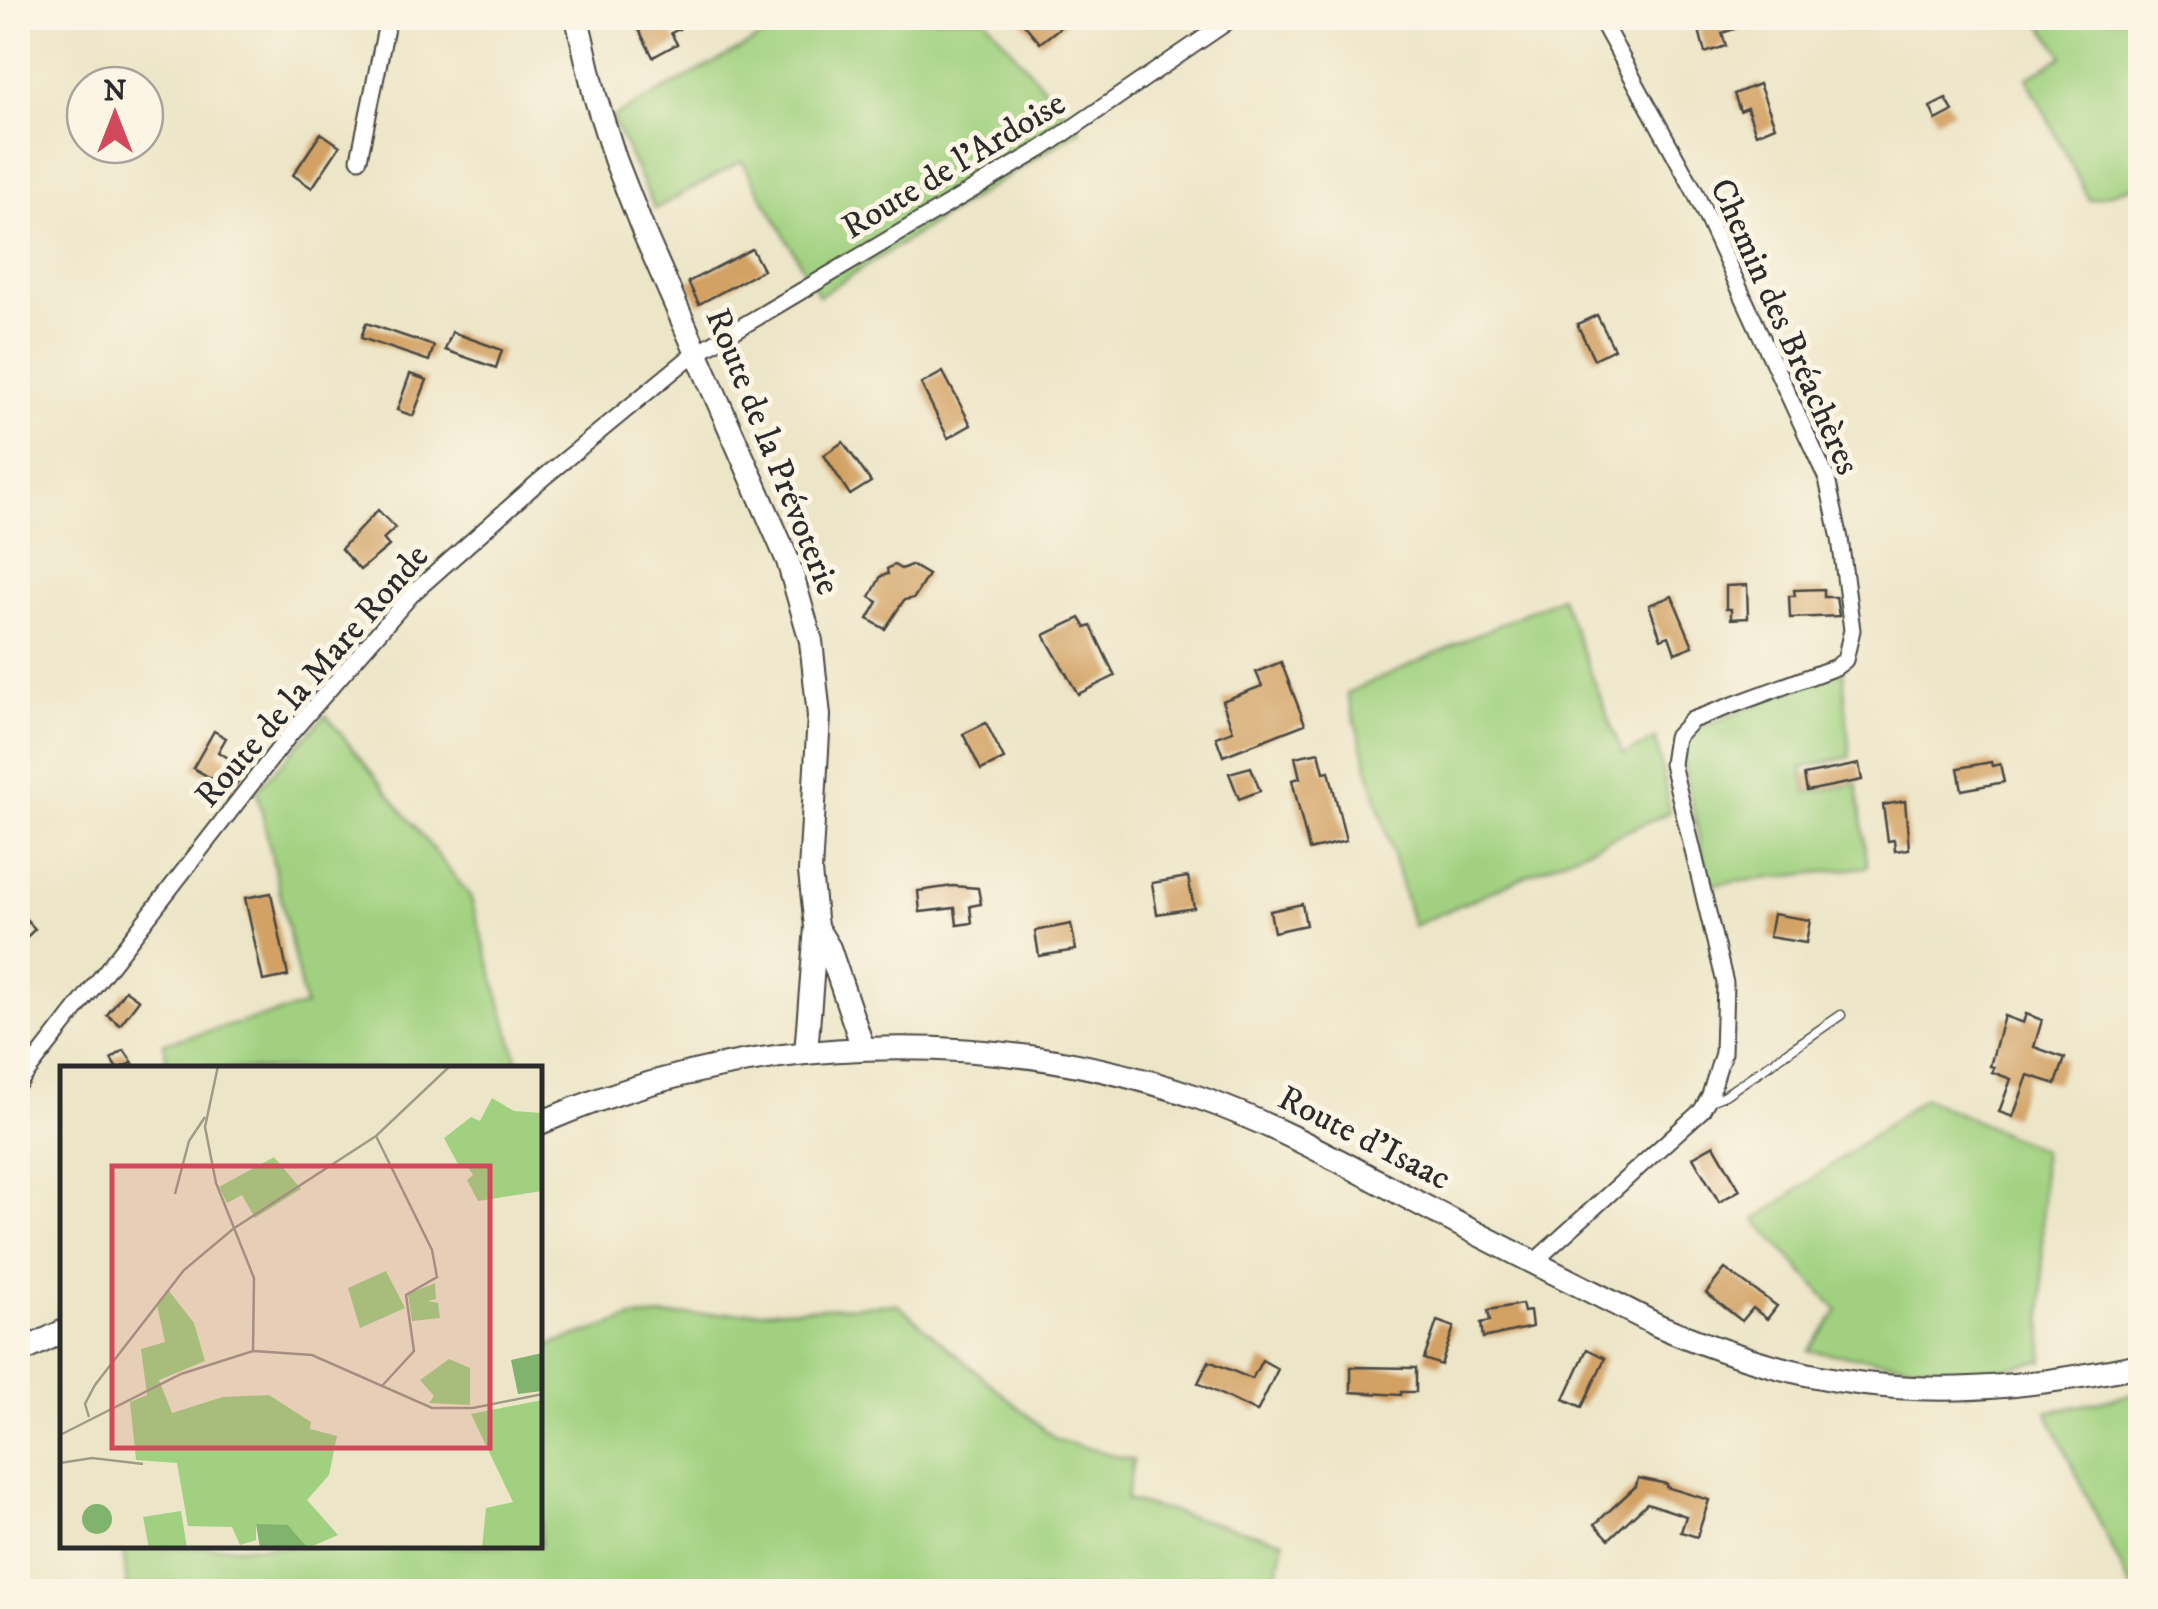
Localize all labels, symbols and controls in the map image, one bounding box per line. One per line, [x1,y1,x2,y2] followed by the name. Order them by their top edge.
[65,65,165,165] north arrow
[104,74,127,109] text: N
[834,82,1074,250] street label: Route de l'Ardoise
[1699,172,1869,482] street label: Chemin des Bréachères
[695,302,850,601] street label: Route de la Prévoterie
[186,536,439,817] street label: Route de la Mare Ronde
[60,1066,542,1549] inset map
[1271,1077,1458,1201] street label: Route d'Isaac

